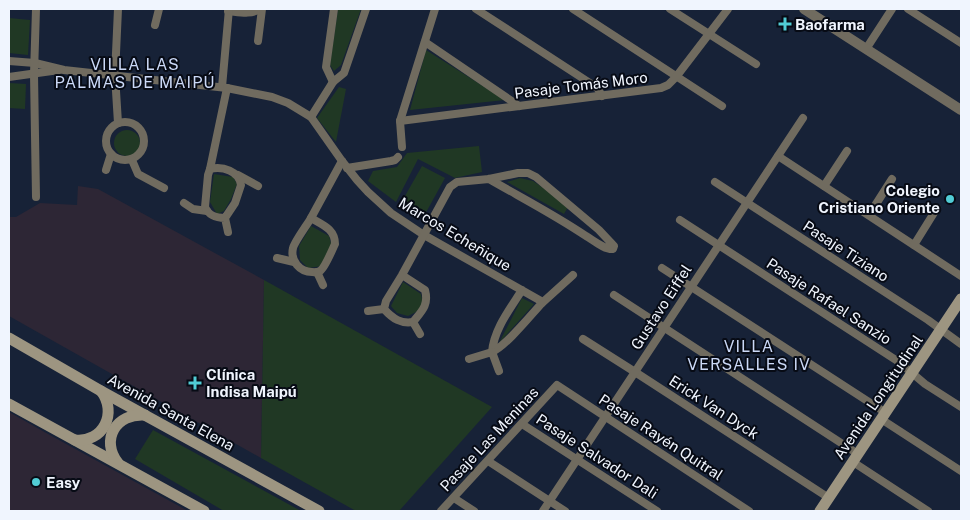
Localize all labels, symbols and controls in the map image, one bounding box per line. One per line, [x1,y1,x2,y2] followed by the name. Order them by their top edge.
[795,16,865,33] place label: Baofarma
[779,18,791,30] marker: Baofarma
[54,55,216,92] district label: VILLA LAS PALMAS DE MAIPÚ
[513,68,649,102] street label: Pasaje Tomás Moro
[818,182,940,216] place label: Colegio Cristiano Oriente
[944,193,956,205] marker: Colegio Cristiano Oriente
[396,194,514,274] street label: Marcos Echeñique
[800,217,892,285] street label: Pasaje Tiziano
[764,254,894,348] street label: Pasaje Rafael Sanzio
[627,261,695,353] street label: Gustavo Eiffel
[830,332,926,462] street label: Avenida Longitudinal
[687,337,811,374] district label: VILLA VERSALLES IV
[206,366,297,400] place label: Clínica Indisa Maipú
[105,370,237,454] street label: Avenida Santa Elena
[666,372,762,442] street label: Erick Van Dyck
[188,376,202,390] marker: Clínica Indisa Maipú
[436,383,542,495] street label: Pasaje Las Meninas
[596,391,726,483] street label: Pasaje Rayén Quitral
[533,410,661,502] street label: Pasaje Salvador Dali
[46,474,81,491] place label: Easy
[30,476,42,488] marker: Easy

